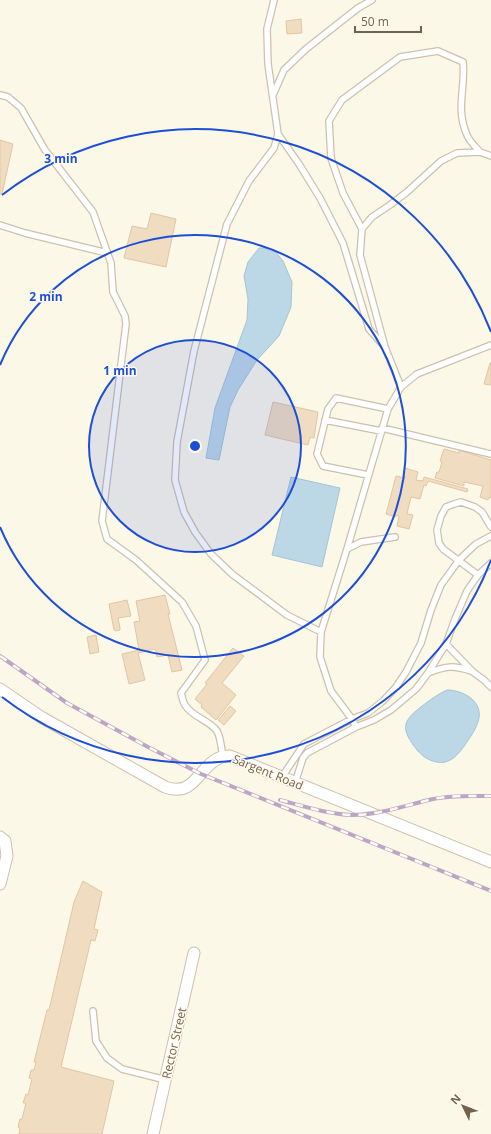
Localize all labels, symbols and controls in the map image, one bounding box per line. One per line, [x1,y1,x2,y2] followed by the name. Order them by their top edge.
[355,8,421,34] scale bar
[361,13,389,30] text: 50 m
[44,150,78,167] text: 3 min
[29,288,63,305] text: 2 min
[103,362,137,379] text: 1 min
[188,439,202,453] centre of rings
[230,750,306,794] street label: Sargent Road
[158,1006,190,1080] street label: Rector Street
[443,1086,483,1126] north arrow
[447,1090,464,1107] text: N

